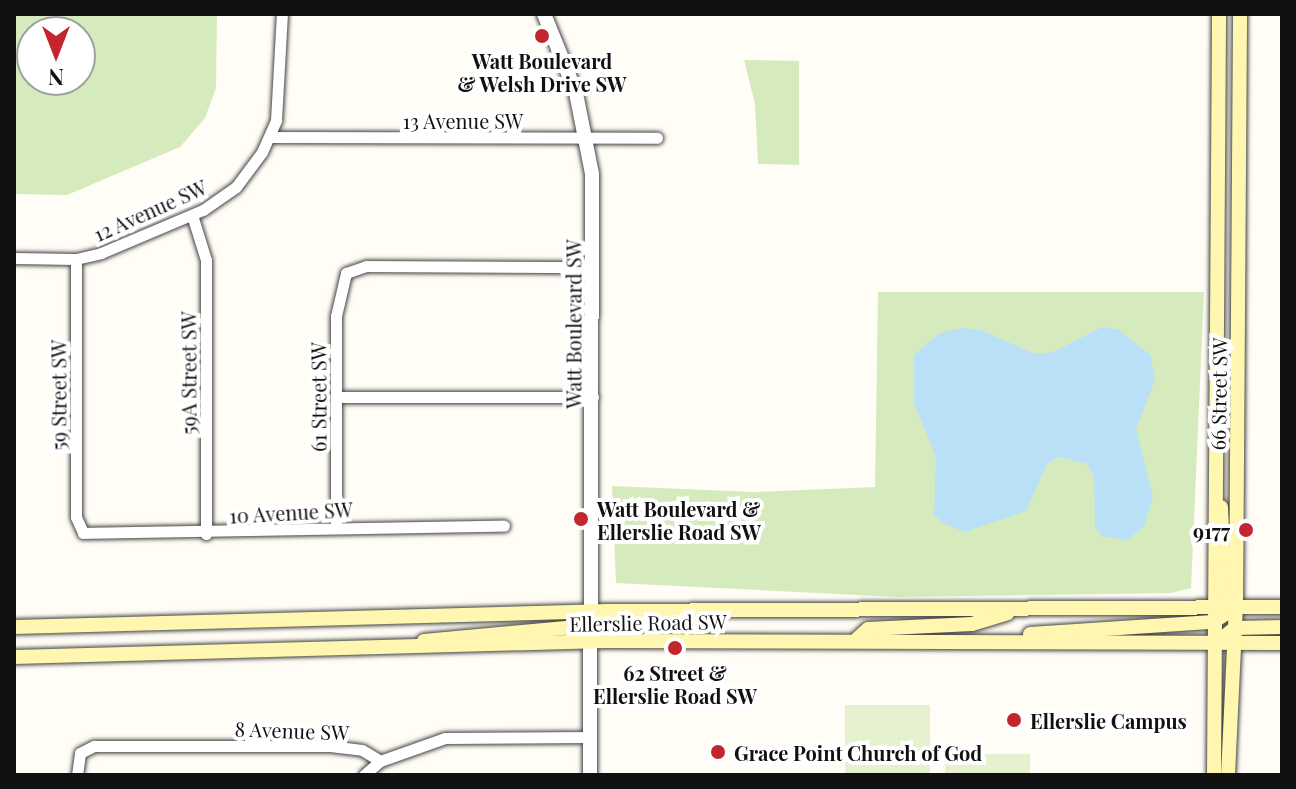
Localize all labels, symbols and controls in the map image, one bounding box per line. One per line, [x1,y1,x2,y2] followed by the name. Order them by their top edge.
[16,16,96,96] north arrow
[533,27,551,45] marker: Watt Boulevard & Welsh Drive SW
[457,48,627,95] place label: Watt Boulevard & Welsh Drive SW
[48,63,64,93] text: N
[403,108,523,132] street label: 13 Avenue SW
[89,174,211,246] street label: 12 Avenue SW
[561,239,585,409] street label: Watt Boulevard SW
[176,311,200,435] street label: 59A Street SW
[1205,337,1231,451] street label: 66 Street SW
[46,339,70,451] street label: 59 Street SW
[306,342,330,452] street label: 61 Street SW
[597,496,761,543] place label: Watt Boulevard & Ellerslie Road SW
[228,497,354,527] street label: 10 Avenue SW
[572,510,590,528] marker: Watt Boulevard & Ellerslie Road SW
[1193,518,1230,542] place label: 9177
[1237,521,1255,539] marker: 9177
[569,609,727,635] street label: Ellerslie Road SW
[666,639,684,657] marker: 62 Street & Ellerslie Road SW
[593,660,757,707] place label: 62 Street & Ellerslie Road SW
[1030,708,1187,732] place label: Ellerslie Campus
[1005,711,1023,729] marker: Ellerslie Campus
[234,716,350,744] street label: 8 Avenue SW
[734,740,982,764] place label: Grace Point Church of God
[709,743,727,761] marker: Grace Point Church of God

